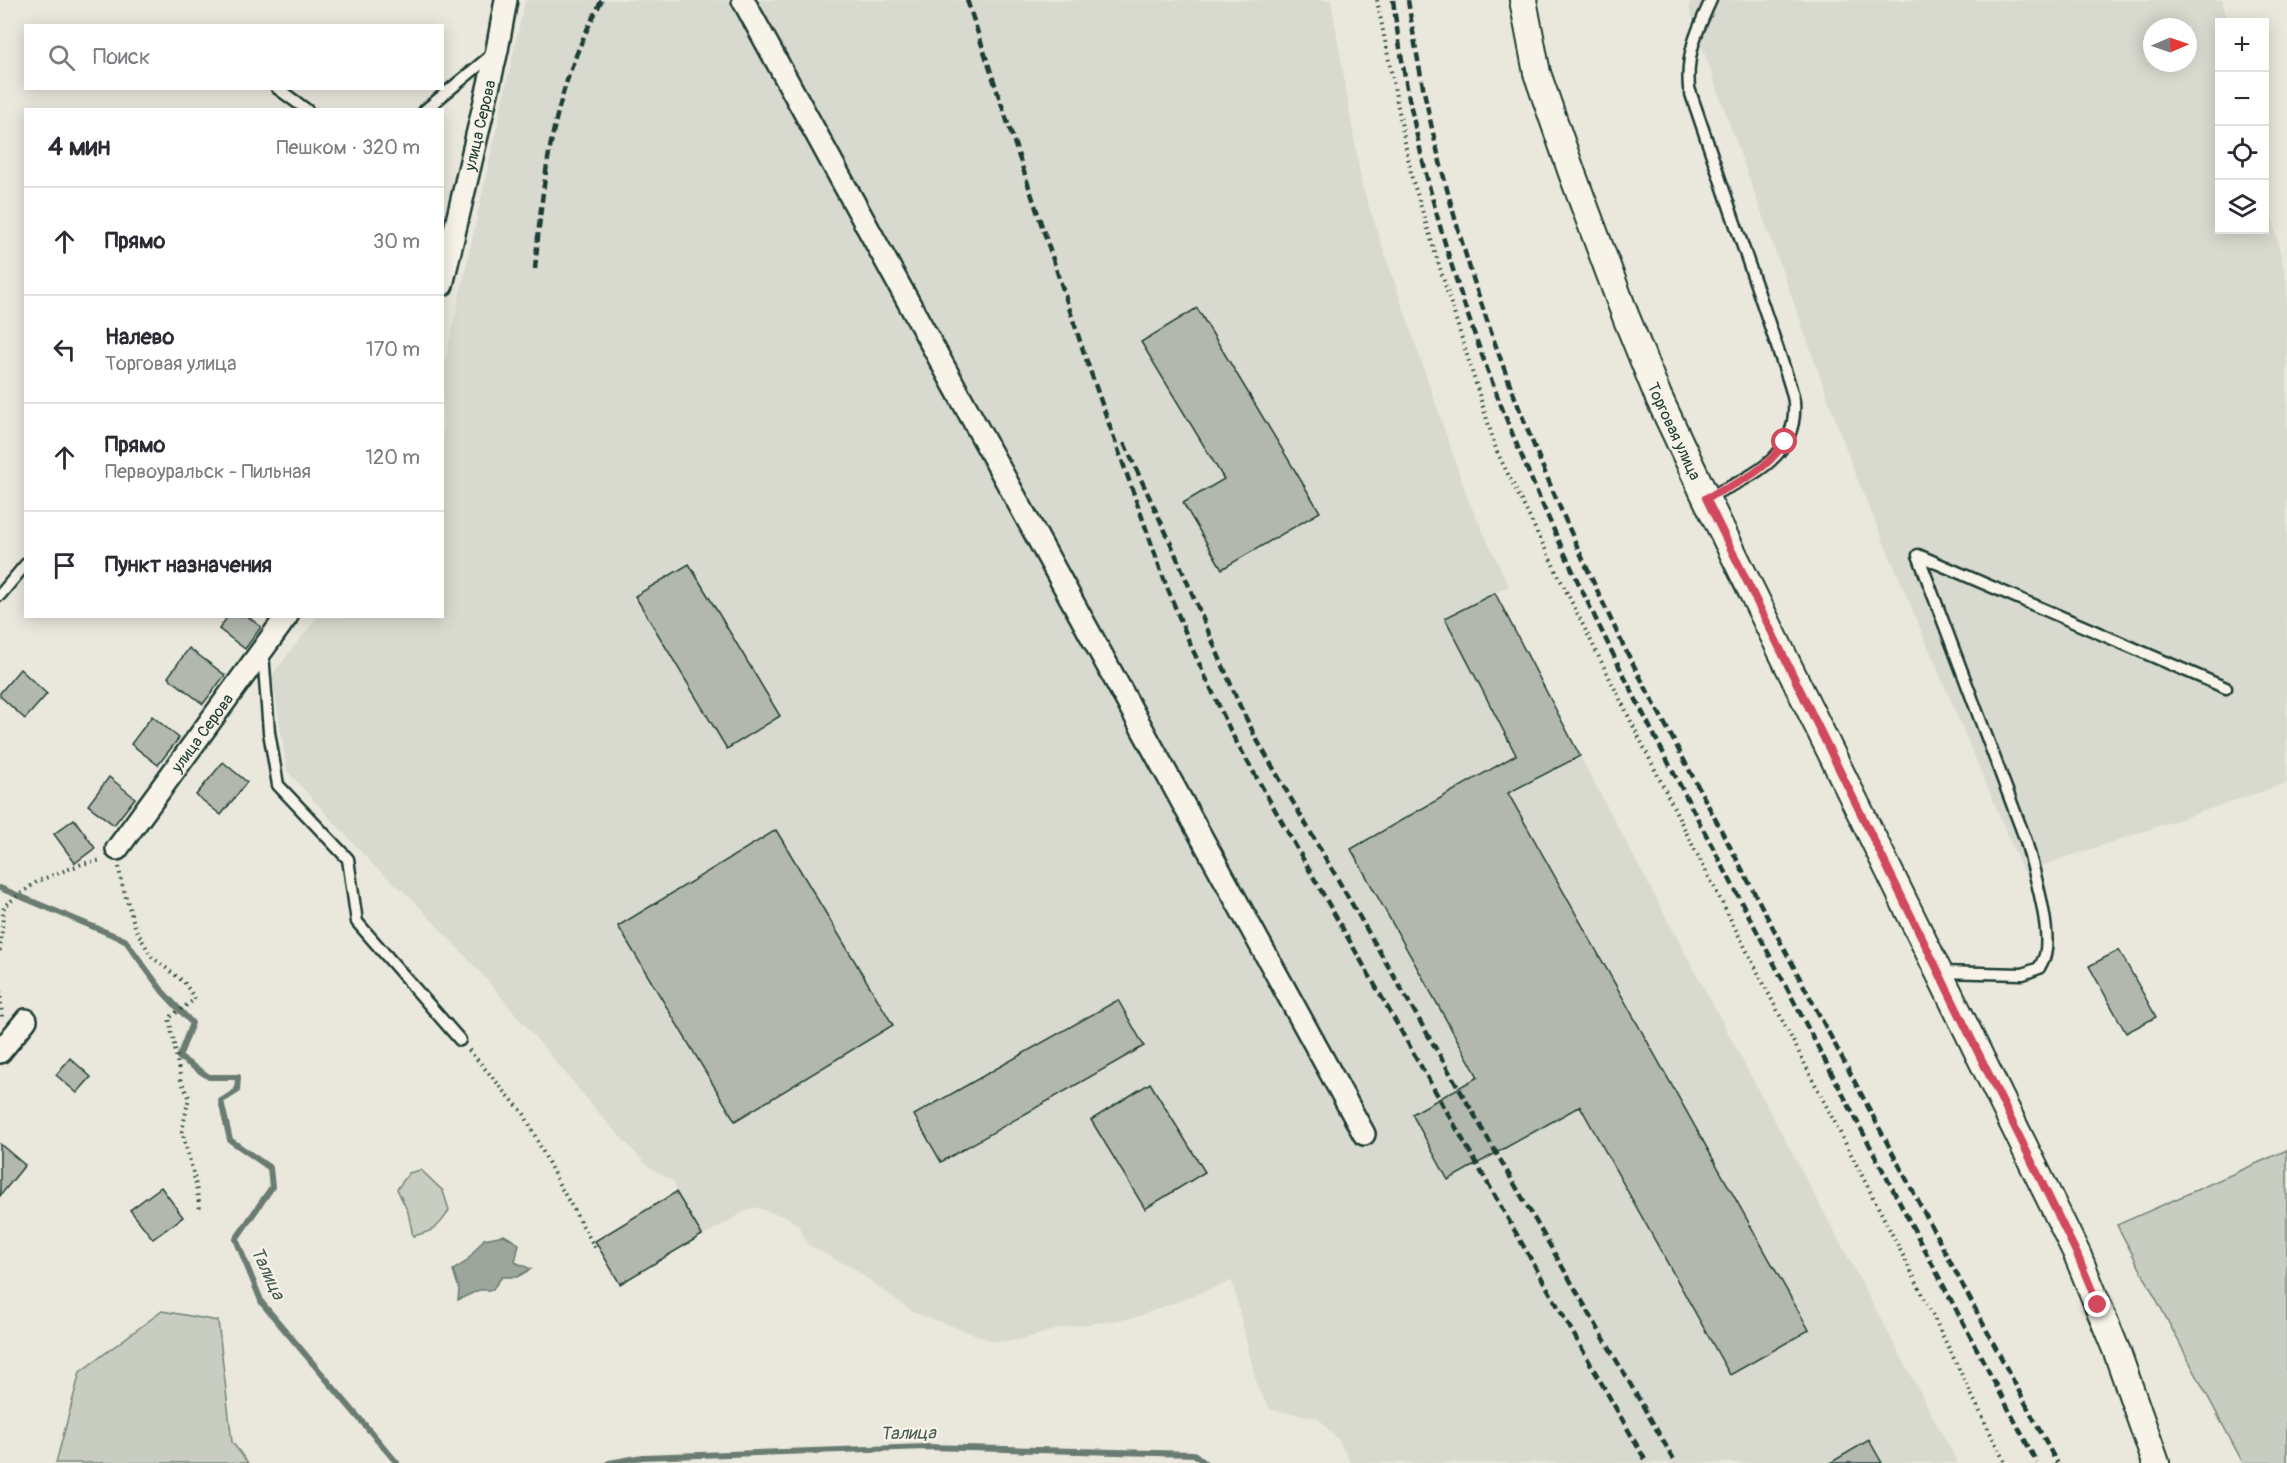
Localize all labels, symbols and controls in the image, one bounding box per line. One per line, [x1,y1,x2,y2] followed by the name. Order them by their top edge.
[2143,18,2197,72] north arrow
[2215,18,2269,234] map controls
[2215,18,2269,72] button: +
[24,24,444,90] search box
[45,41,78,74] icon: search
[93,43,150,71] text: Поиск
[2215,72,2269,126] button: −
[460,78,501,174] street label: улица Серова
[2215,126,2269,180] button: locate
[48,131,110,163] text: 4 мин
[277,135,420,160] text: Пешком · 320 m
[2215,180,2269,234] button: layers
[48,225,81,258] icon: ahead
[105,227,165,255] text: Прямо
[373,229,420,254] text: 30 m
[105,323,174,351] text: Налево
[48,333,81,366] icon: left
[366,337,420,362] text: 170 m
[105,351,237,376] text: Торговая улица
[1643,380,1705,483] street label: Торговая улица
[1771,428,1797,454] route start
[105,431,165,459] text: Прямо
[48,441,81,474] icon: ahead
[365,445,420,470] text: 120 m
[105,459,311,484] text: Первоуральск - Пильная
[48,549,81,582] icon: arrive
[105,551,272,579] text: Пункт назначения
[167,690,238,777] street label: улица Серова
[245,1243,290,1305] water label: Талица
[2084,1291,2110,1317] route end
[880,1421,938,1445] water label: Талица

